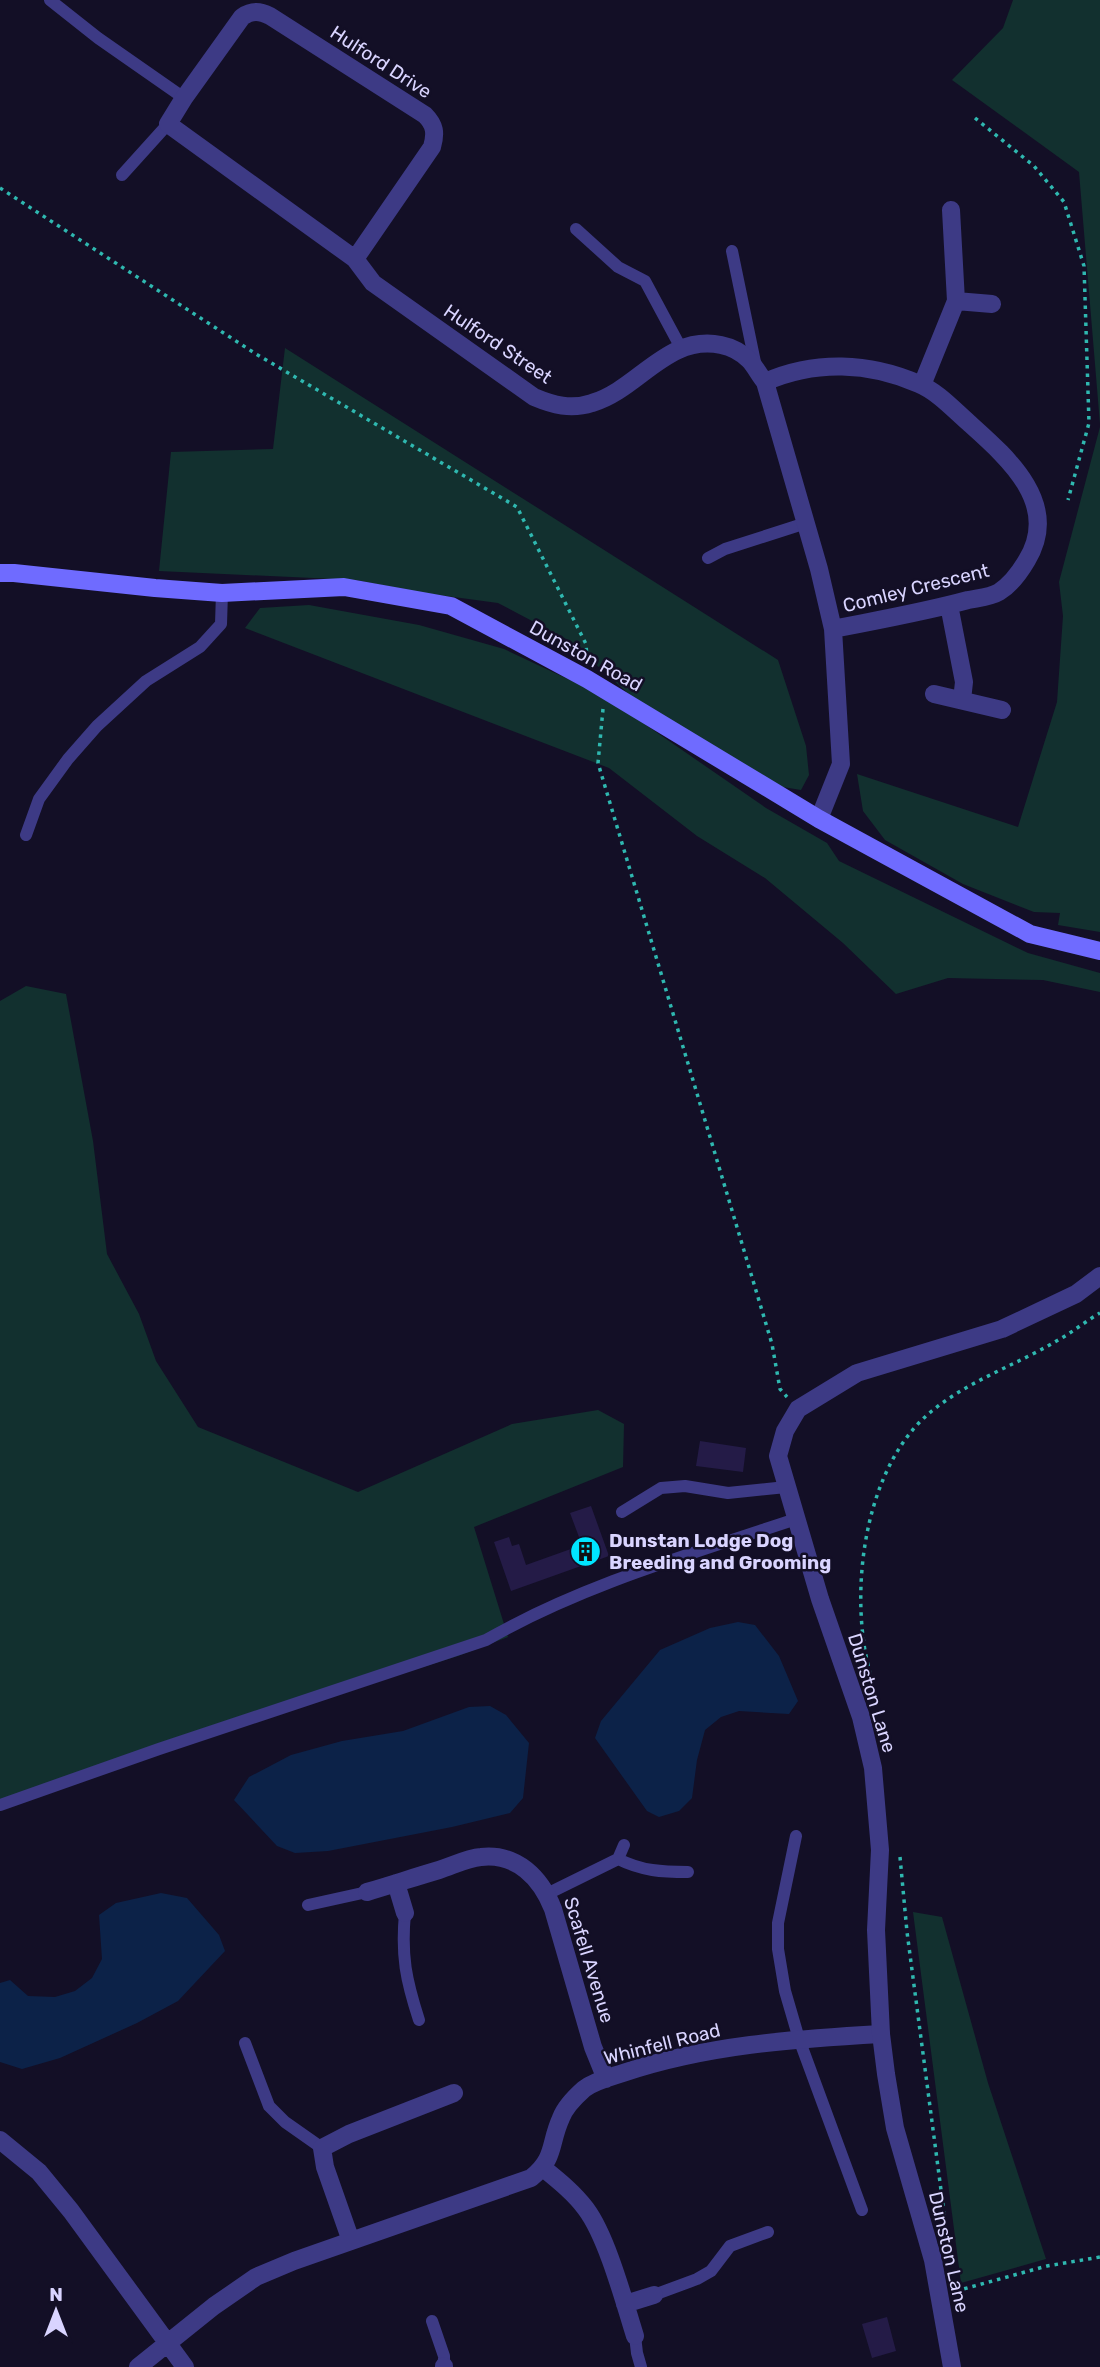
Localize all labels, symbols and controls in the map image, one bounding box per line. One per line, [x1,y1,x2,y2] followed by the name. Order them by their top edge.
[326,21,436,103] street label: Hulford Drive
[440,299,557,389] street label: Hulford Street
[840,559,992,617] street label: Comley Crescent
[526,616,646,696] street label: Dunston Road
[609,1529,831,1574] place label: Dunstan Lodge Dog Breeding and Grooming
[569,1534,603,1568] building icon: Dunstan Lodge Dog Breeding and Grooming
[843,1631,901,1755] street label: Dunston Lane
[559,1894,619,2026] street label: Scafell Avenue
[601,2018,723,2070] street label: Whinfell Road
[924,2189,974,2315] street label: Dunston Lane
[21,2276,91,2346] north arrow
[49,2283,63,2306] text: N

